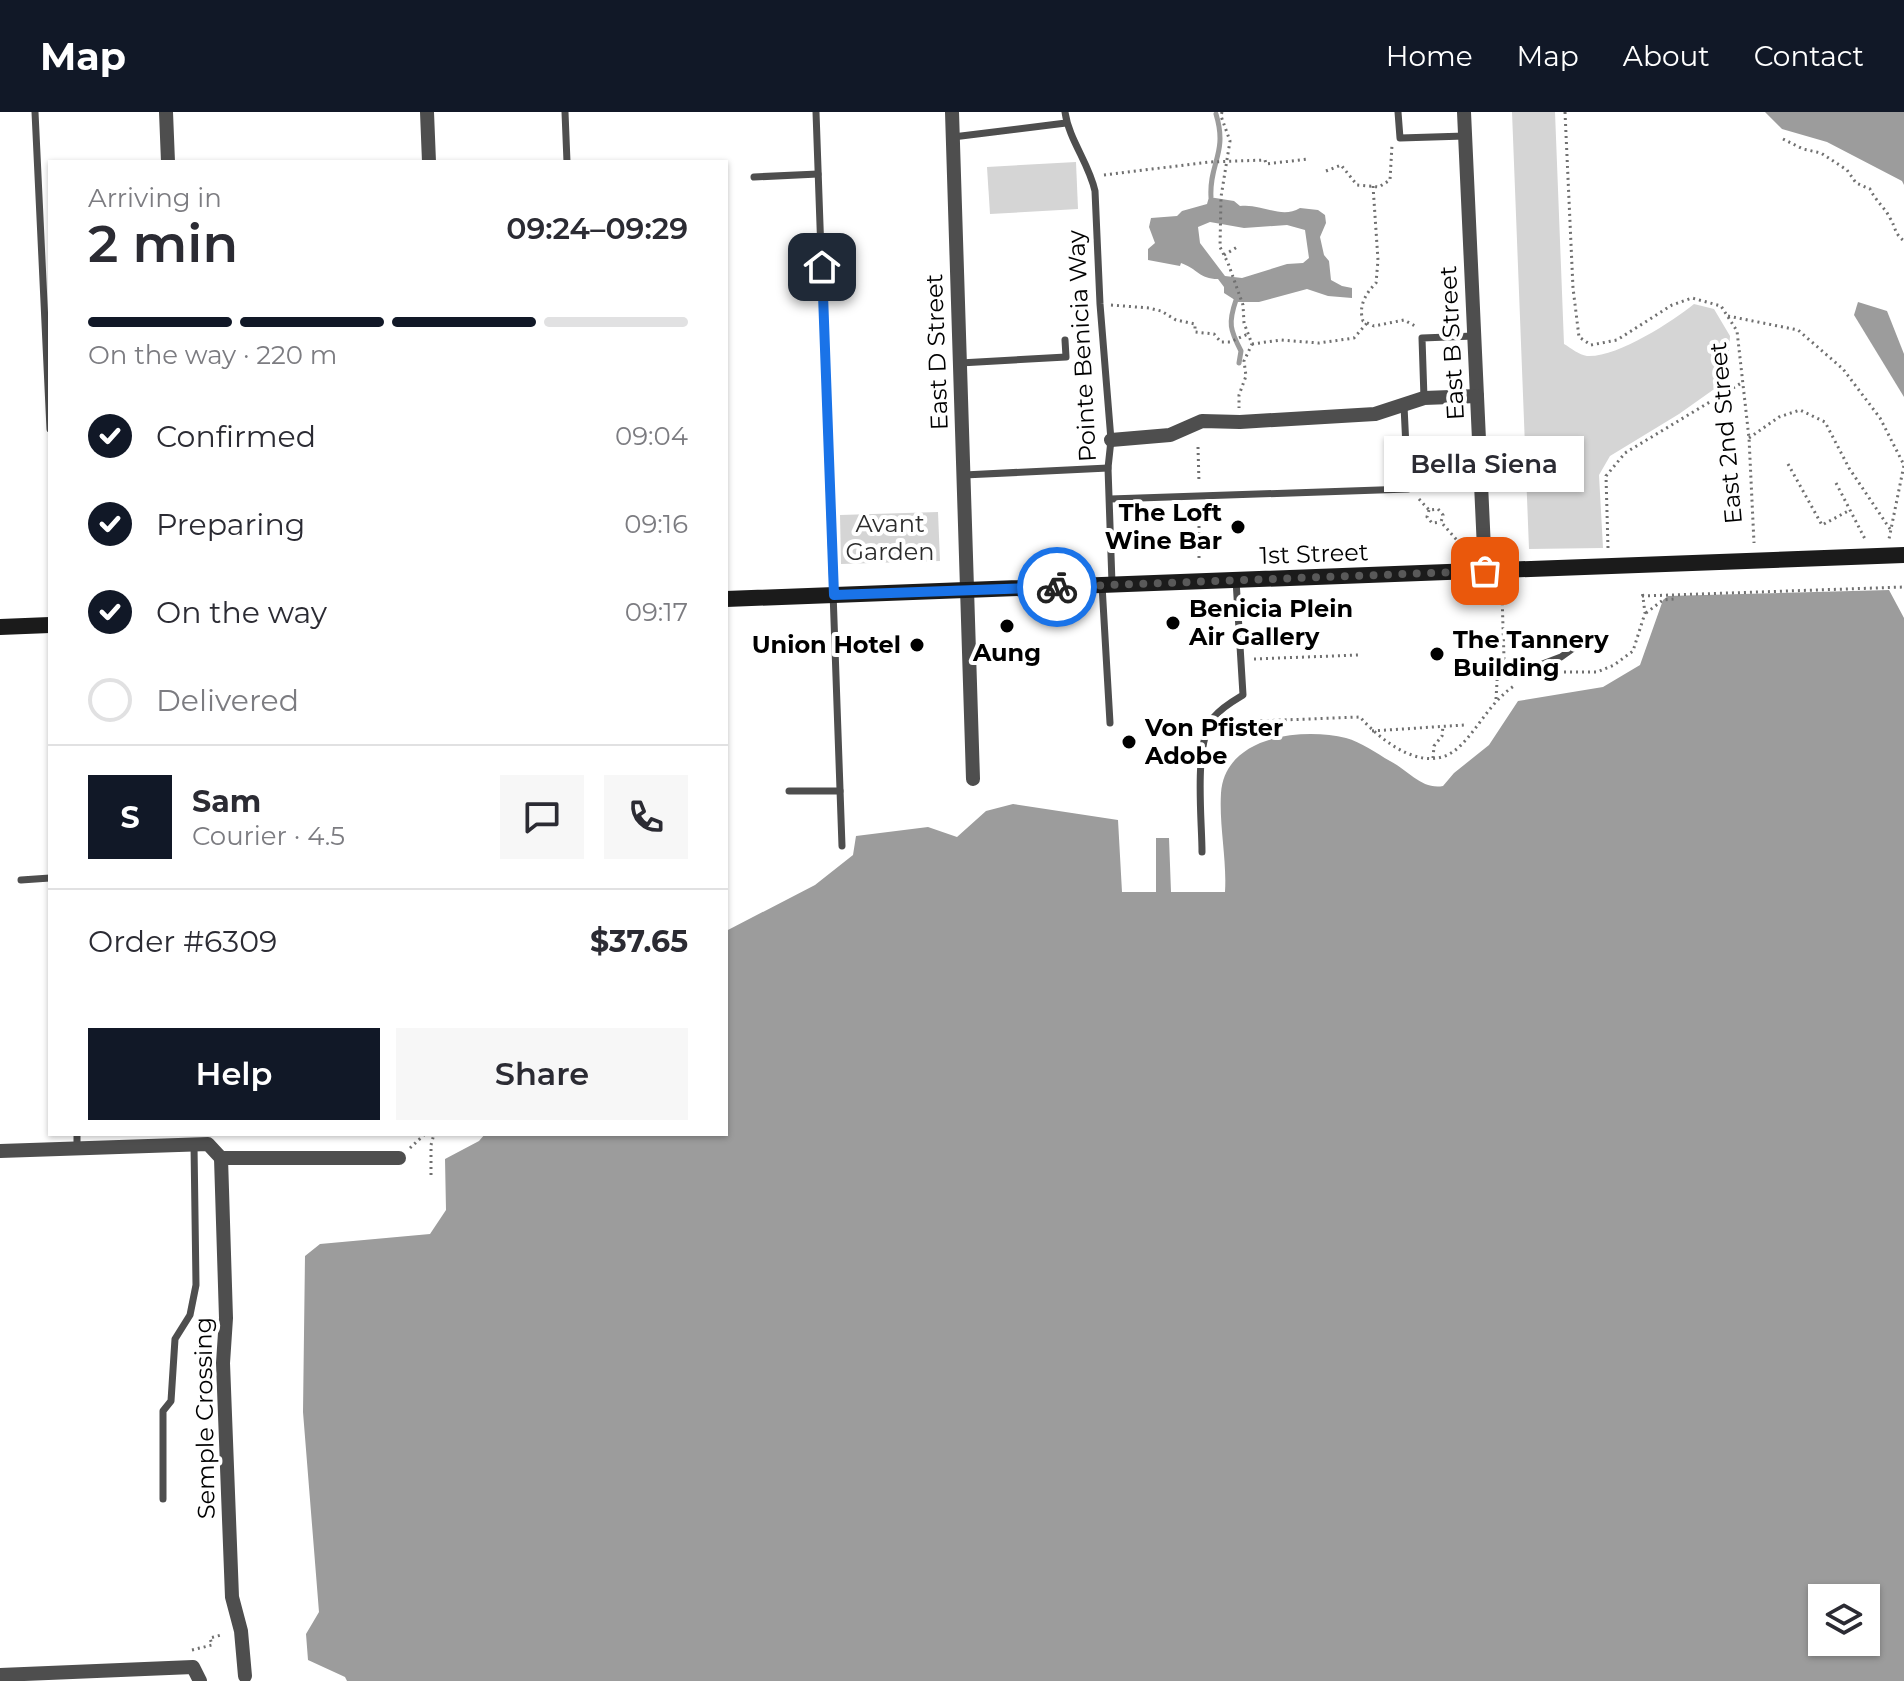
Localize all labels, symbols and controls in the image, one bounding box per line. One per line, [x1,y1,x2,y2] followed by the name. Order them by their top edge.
[40,33,126,80] text: Map
[1386,39,1473,73] text: Home
[1517,39,1579,73] text: Map
[1623,39,1710,73] text: About
[1754,39,1864,73] text: Contact
[88,182,222,214] text: Arriving in
[506,210,688,247] text: 09:24–09:29
[88,212,238,275] text: 2 min
[1061,229,1102,463] street label: Pointe Benicia Way
[788,233,856,301] pin
[800,245,844,289] icon: home
[1433,265,1470,421] street label: East B Street
[919,273,954,431] street label: East D Street
[88,339,337,371] text: On the way · 220 m
[1703,340,1748,525] street label: East 2nd Street
[88,414,132,458] icon: check
[156,418,316,455] text: Confirmed
[615,420,688,452] text: 09:04
[1385,435,1585,491] callout: Bella Siena
[1410,448,1558,480] text: Bella Siena
[1105,498,1223,555] place label: The Loft Wine Bar
[88,502,132,546] icon: check
[156,506,305,543] text: Preparing
[624,508,688,540] text: 09:16
[845,509,935,566] park label: Avant Garden
[1229,518,1247,536] marker: The Loft Wine Bar
[1259,537,1369,570] street label: 1st Street
[1451,537,1519,605] pin
[1017,547,1097,627] courier
[1463,549,1507,593] icon: bag
[1035,565,1079,609] icon: bike
[88,590,132,634] icon: check
[156,594,327,631] text: On the way
[1188,594,1353,651] place label: Benicia Plein Air Gallery
[625,596,688,628] text: 09:17
[1164,614,1182,632] marker: Benicia Plein Air Gallery
[998,617,1016,635] marker: Aung
[1453,625,1609,682] place label: The Tannery Building
[752,630,901,659] place label: Union Hotel
[908,636,926,654] marker: Union Hotel
[972,638,1041,667] place label: Aung
[1428,645,1446,663] marker: The Tannery Building
[156,682,299,719] text: Delivered
[1144,713,1283,770] place label: Von Pfister Adobe
[1120,733,1138,751] marker: Von Pfister Adobe
[500,775,584,859] button: chat
[604,775,688,859] button: phone
[192,783,261,820] text: Sam
[120,799,140,836] text: S
[192,820,345,852] text: Courier · 4.5
[88,923,277,960] text: Order #6309
[590,923,688,960] text: $37.65
[88,1028,380,1120] button: Help
[396,1028,688,1120] button: Share
[188,1317,221,1519] street label: Semple Crossing
[1808,1584,1880,1656] map controls
[1808,1584,1880,1656] button: layers

